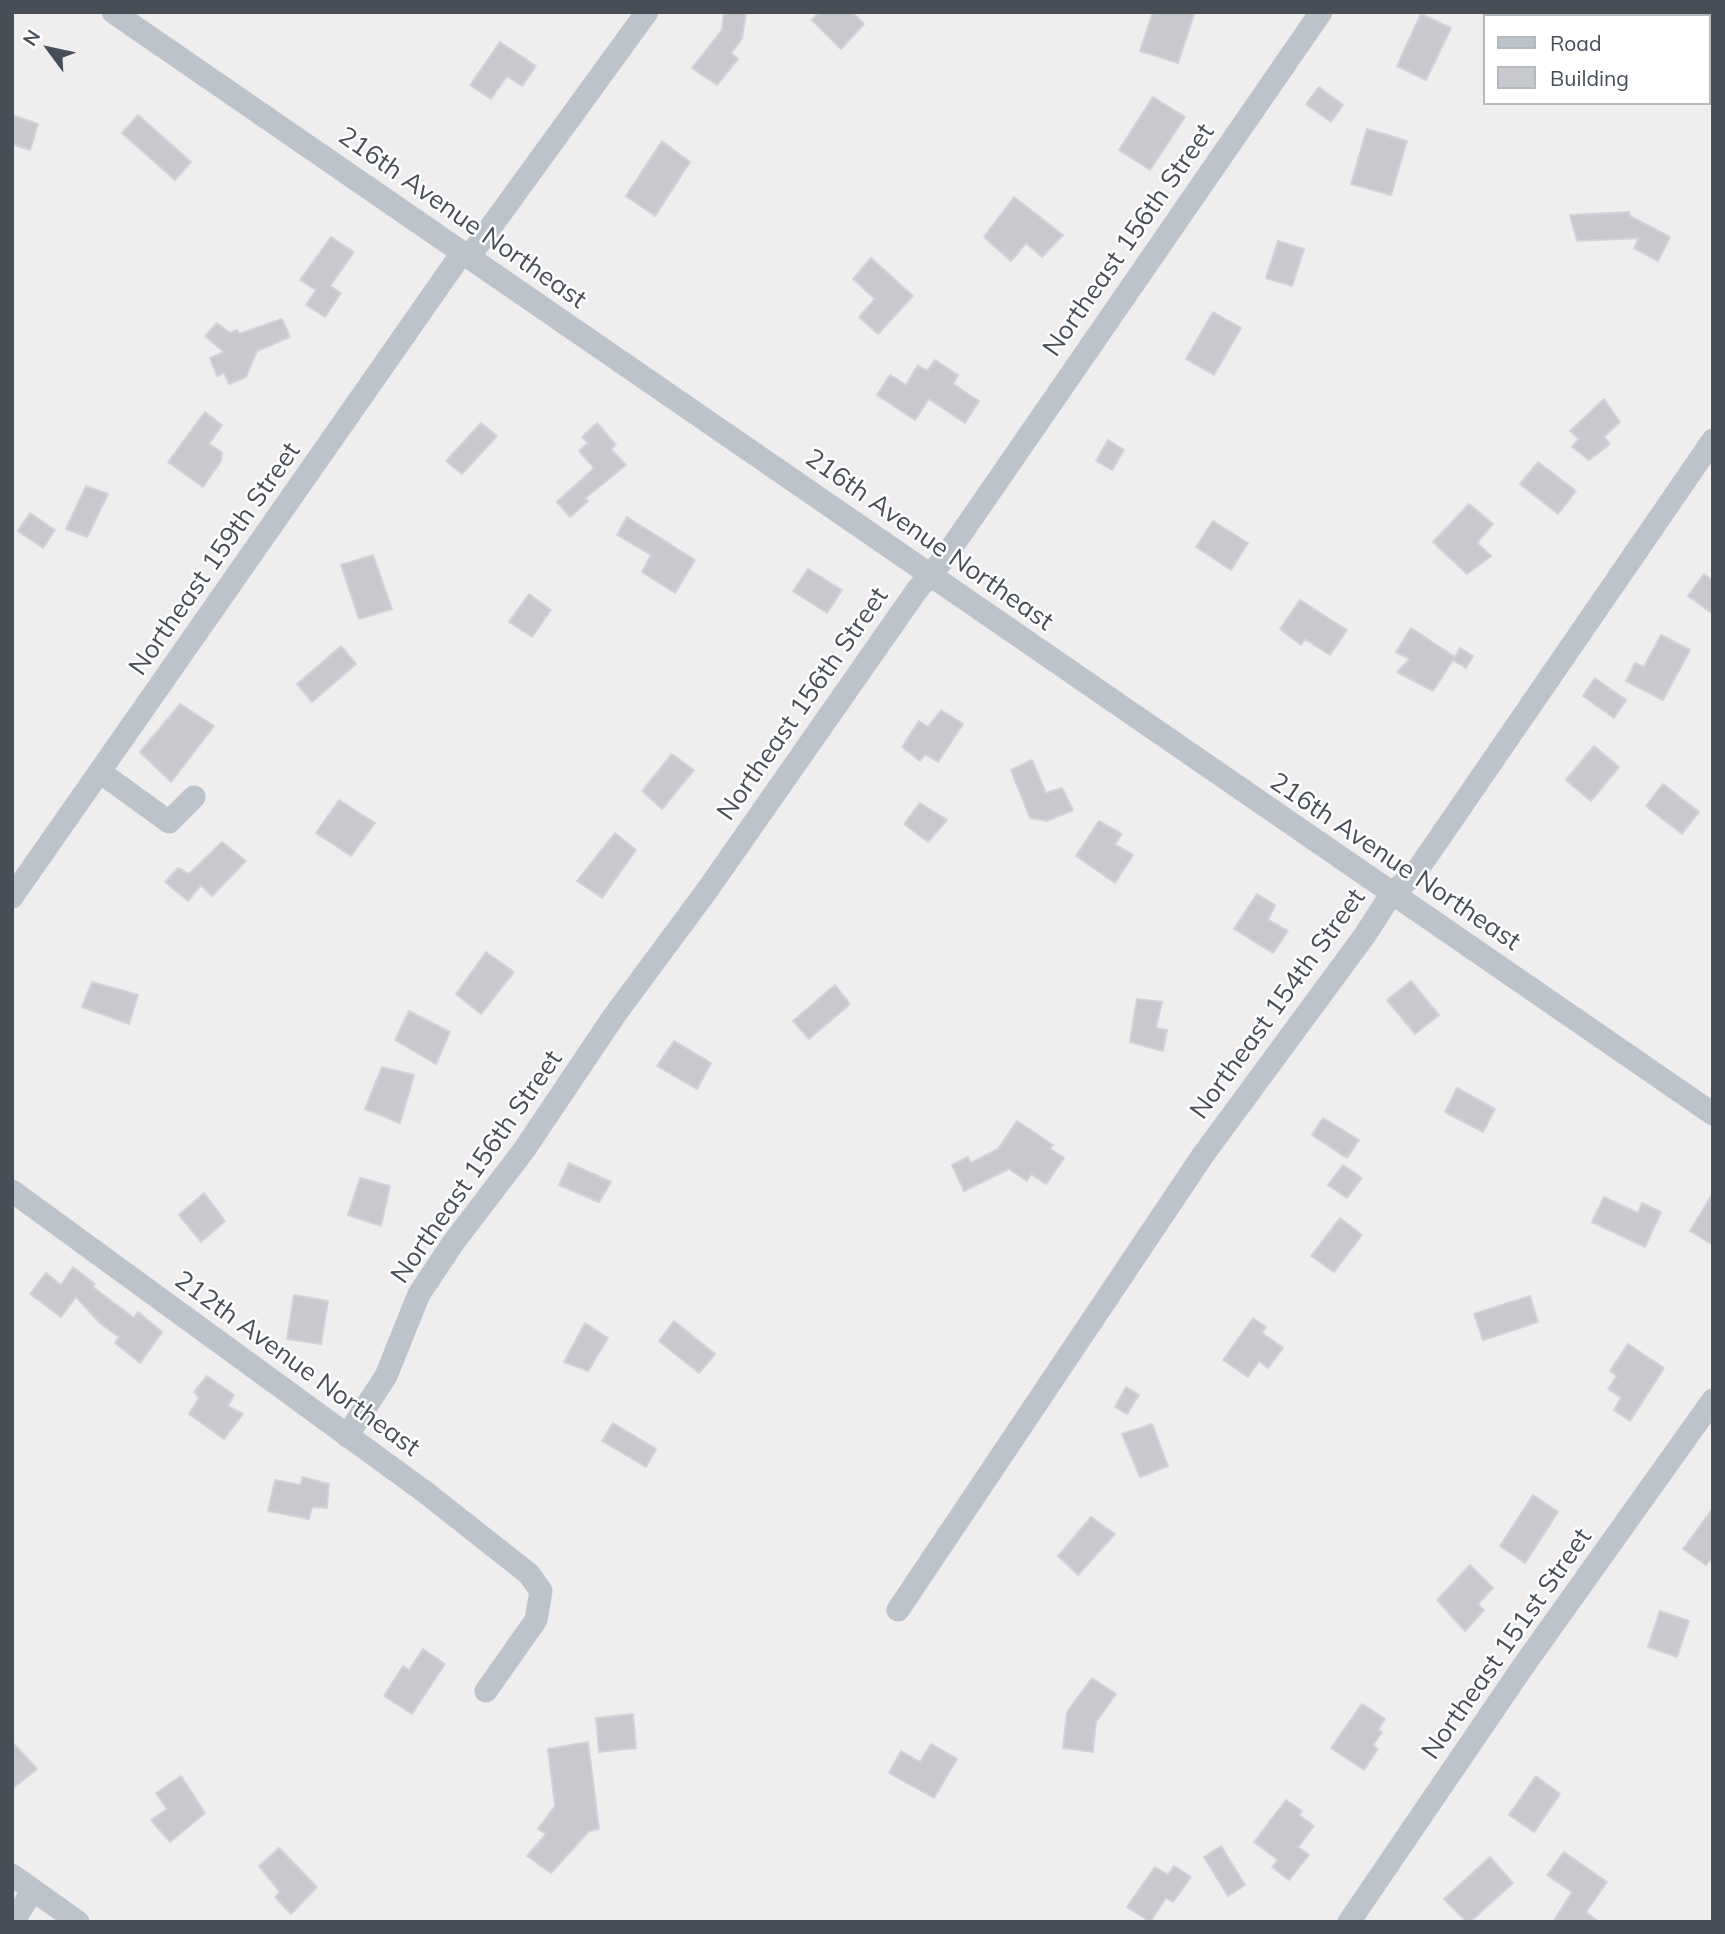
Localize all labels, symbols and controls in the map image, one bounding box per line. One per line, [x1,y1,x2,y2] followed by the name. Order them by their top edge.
[14,14,84,84] north arrow
[1484,14,1711,105] legend
[17,25,45,50] text: N
[1550,30,1601,56] text: Road
[1550,65,1629,91] text: Building
[1037,118,1221,362] street label: Northeast 156th Street
[332,120,592,316] street label: 216th Avenue Northeast
[123,437,307,681] street label: Northeast 159th Street
[799,442,1059,638] street label: 216th Avenue Northeast
[711,582,895,826] street label: Northeast 156th Street
[1264,766,1526,958] street label: 216th Avenue Northeast
[1184,883,1372,1125] street label: Northeast 154th Street
[385,1045,569,1289] street label: Northeast 156th Street
[168,1265,426,1463] street label: 212th Avenue Northeast
[1416,1523,1598,1765] street label: Northeast 151st Street

